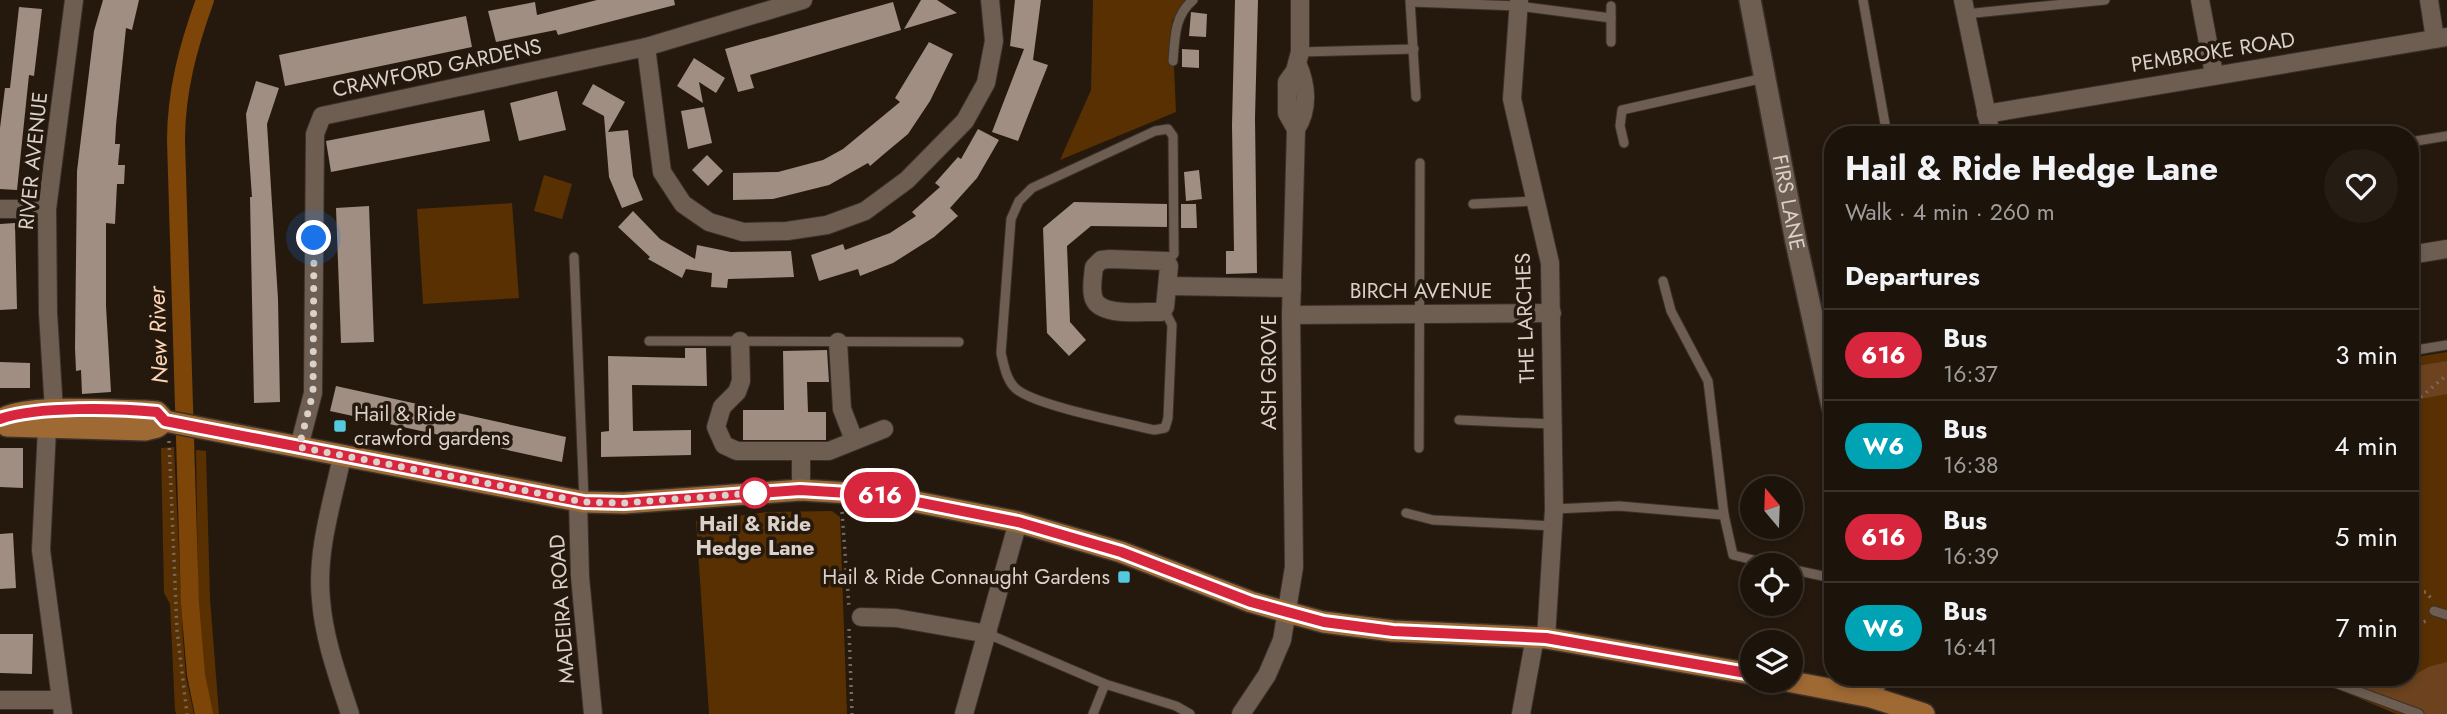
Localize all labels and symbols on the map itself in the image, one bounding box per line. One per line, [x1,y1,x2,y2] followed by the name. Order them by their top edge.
[2129,24,2297,80] street label: PEMBROKE ROAD
[330,31,544,105] street label: CRAWFORD GARDENS
[11,91,55,231] street label: RIVER AVENUE
[1765,152,1812,253] street label: FIRS LANE
[296,220,331,255] your location
[1508,252,1542,384] street label: THE LARCHES
[1350,276,1492,306] street label: BIRCH AVENUE
[139,284,177,384] water label: New River
[1254,314,1284,430] street label: ASH GROVE
[354,399,510,453] place label: Hail & Ride crawford gardens
[332,418,348,434] marker: Hail & Ride crawford gardens
[840,472,920,518] line badge: 616
[1740,476,1802,539] north arrow
[740,478,770,508] marker: Hail & Ride Hedge Lane
[695,509,815,563] place label: Hail & Ride Hedge Lane
[542,533,582,685] street label: MADEIRA ROAD
[822,562,1110,592] place label: Hail & Ride Connaught Gardens
[1116,569,1132,585] marker: Hail & Ride Connaught Gardens

